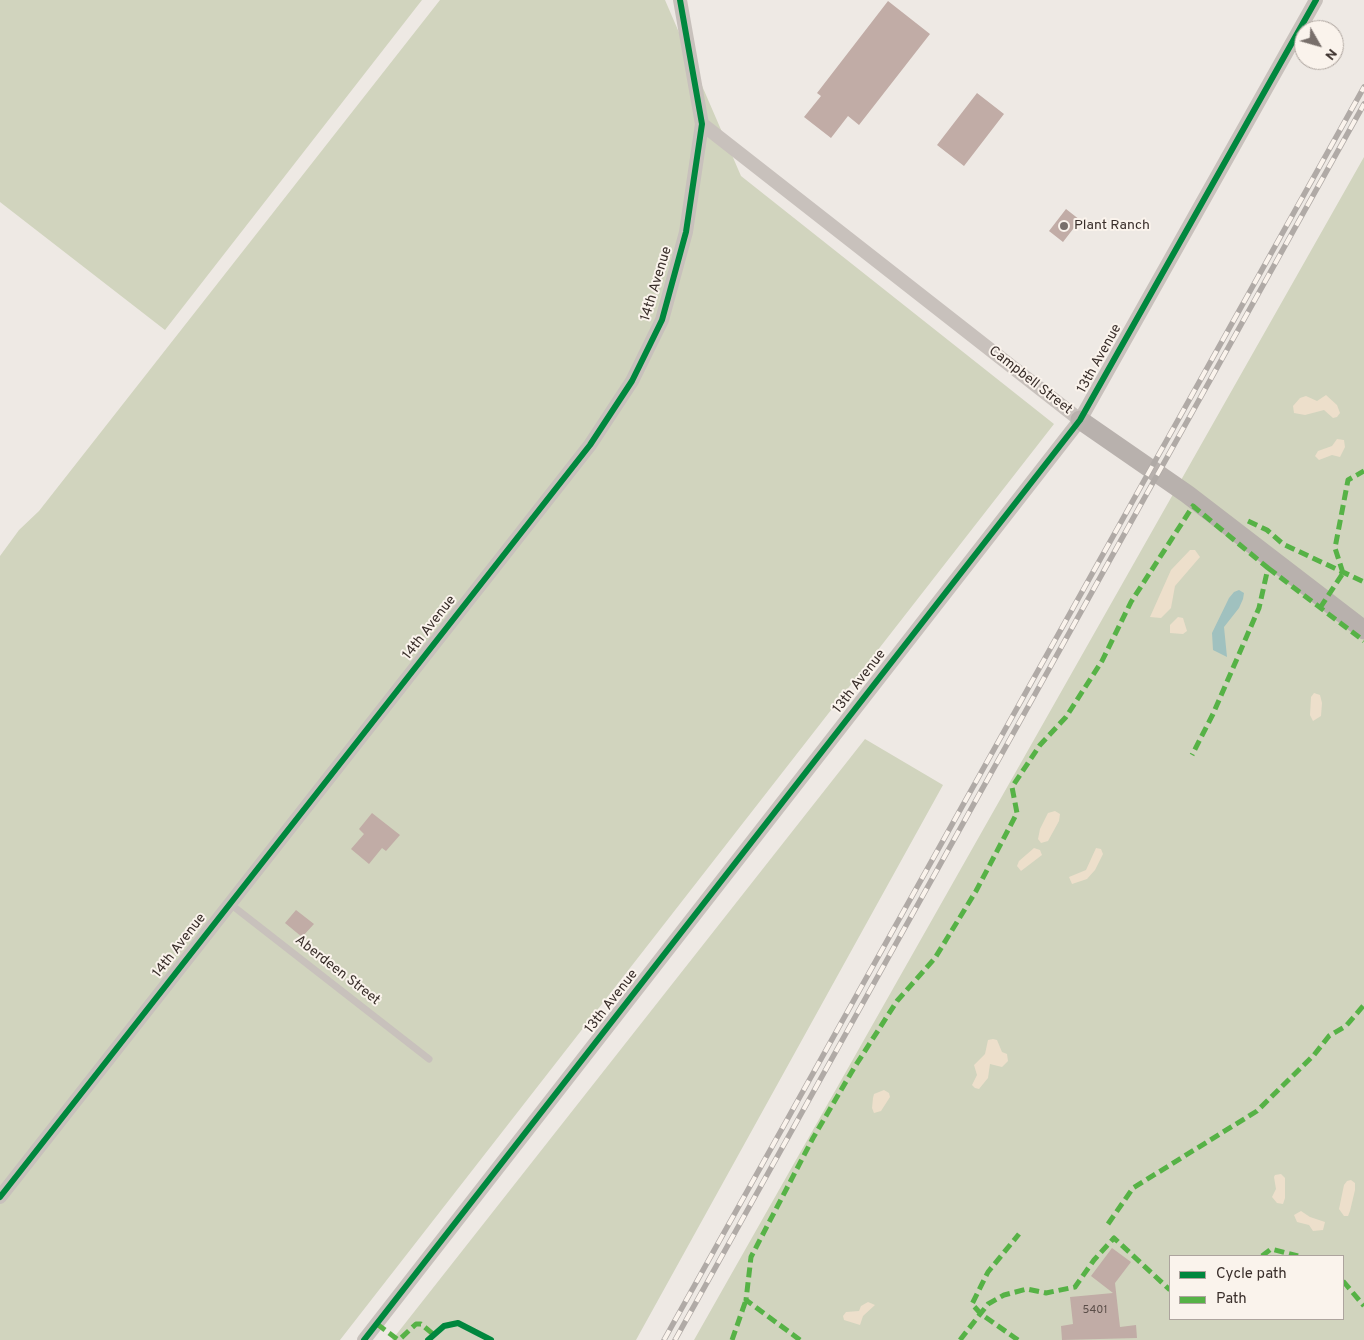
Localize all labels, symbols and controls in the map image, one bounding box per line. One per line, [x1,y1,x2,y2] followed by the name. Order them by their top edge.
[1294,20,1344,70] north arrow
[1321,45,1340,63] text: N
[1074,218,1150,234] place label: Plant Ranch
[1058,220,1070,232] marker: Plant Ranch
[638,245,676,323] street label: 14th Avenue
[1074,322,1126,396] street label: 13th Avenue
[985,343,1075,419] street label: Campbell Street
[400,593,460,663] street label: 14th Avenue
[830,647,890,717] street label: 13th Avenue
[150,911,210,981] street label: 14th Avenue
[291,933,383,1009] street label: Aberdeen Street
[582,967,642,1037] street label: 13th Avenue
[1169,1255,1344,1320] legend
[1216,1265,1287,1284] text: Cycle path
[1216,1290,1247,1309] text: Path
[1082,1304,1108,1318] house number: 5401

